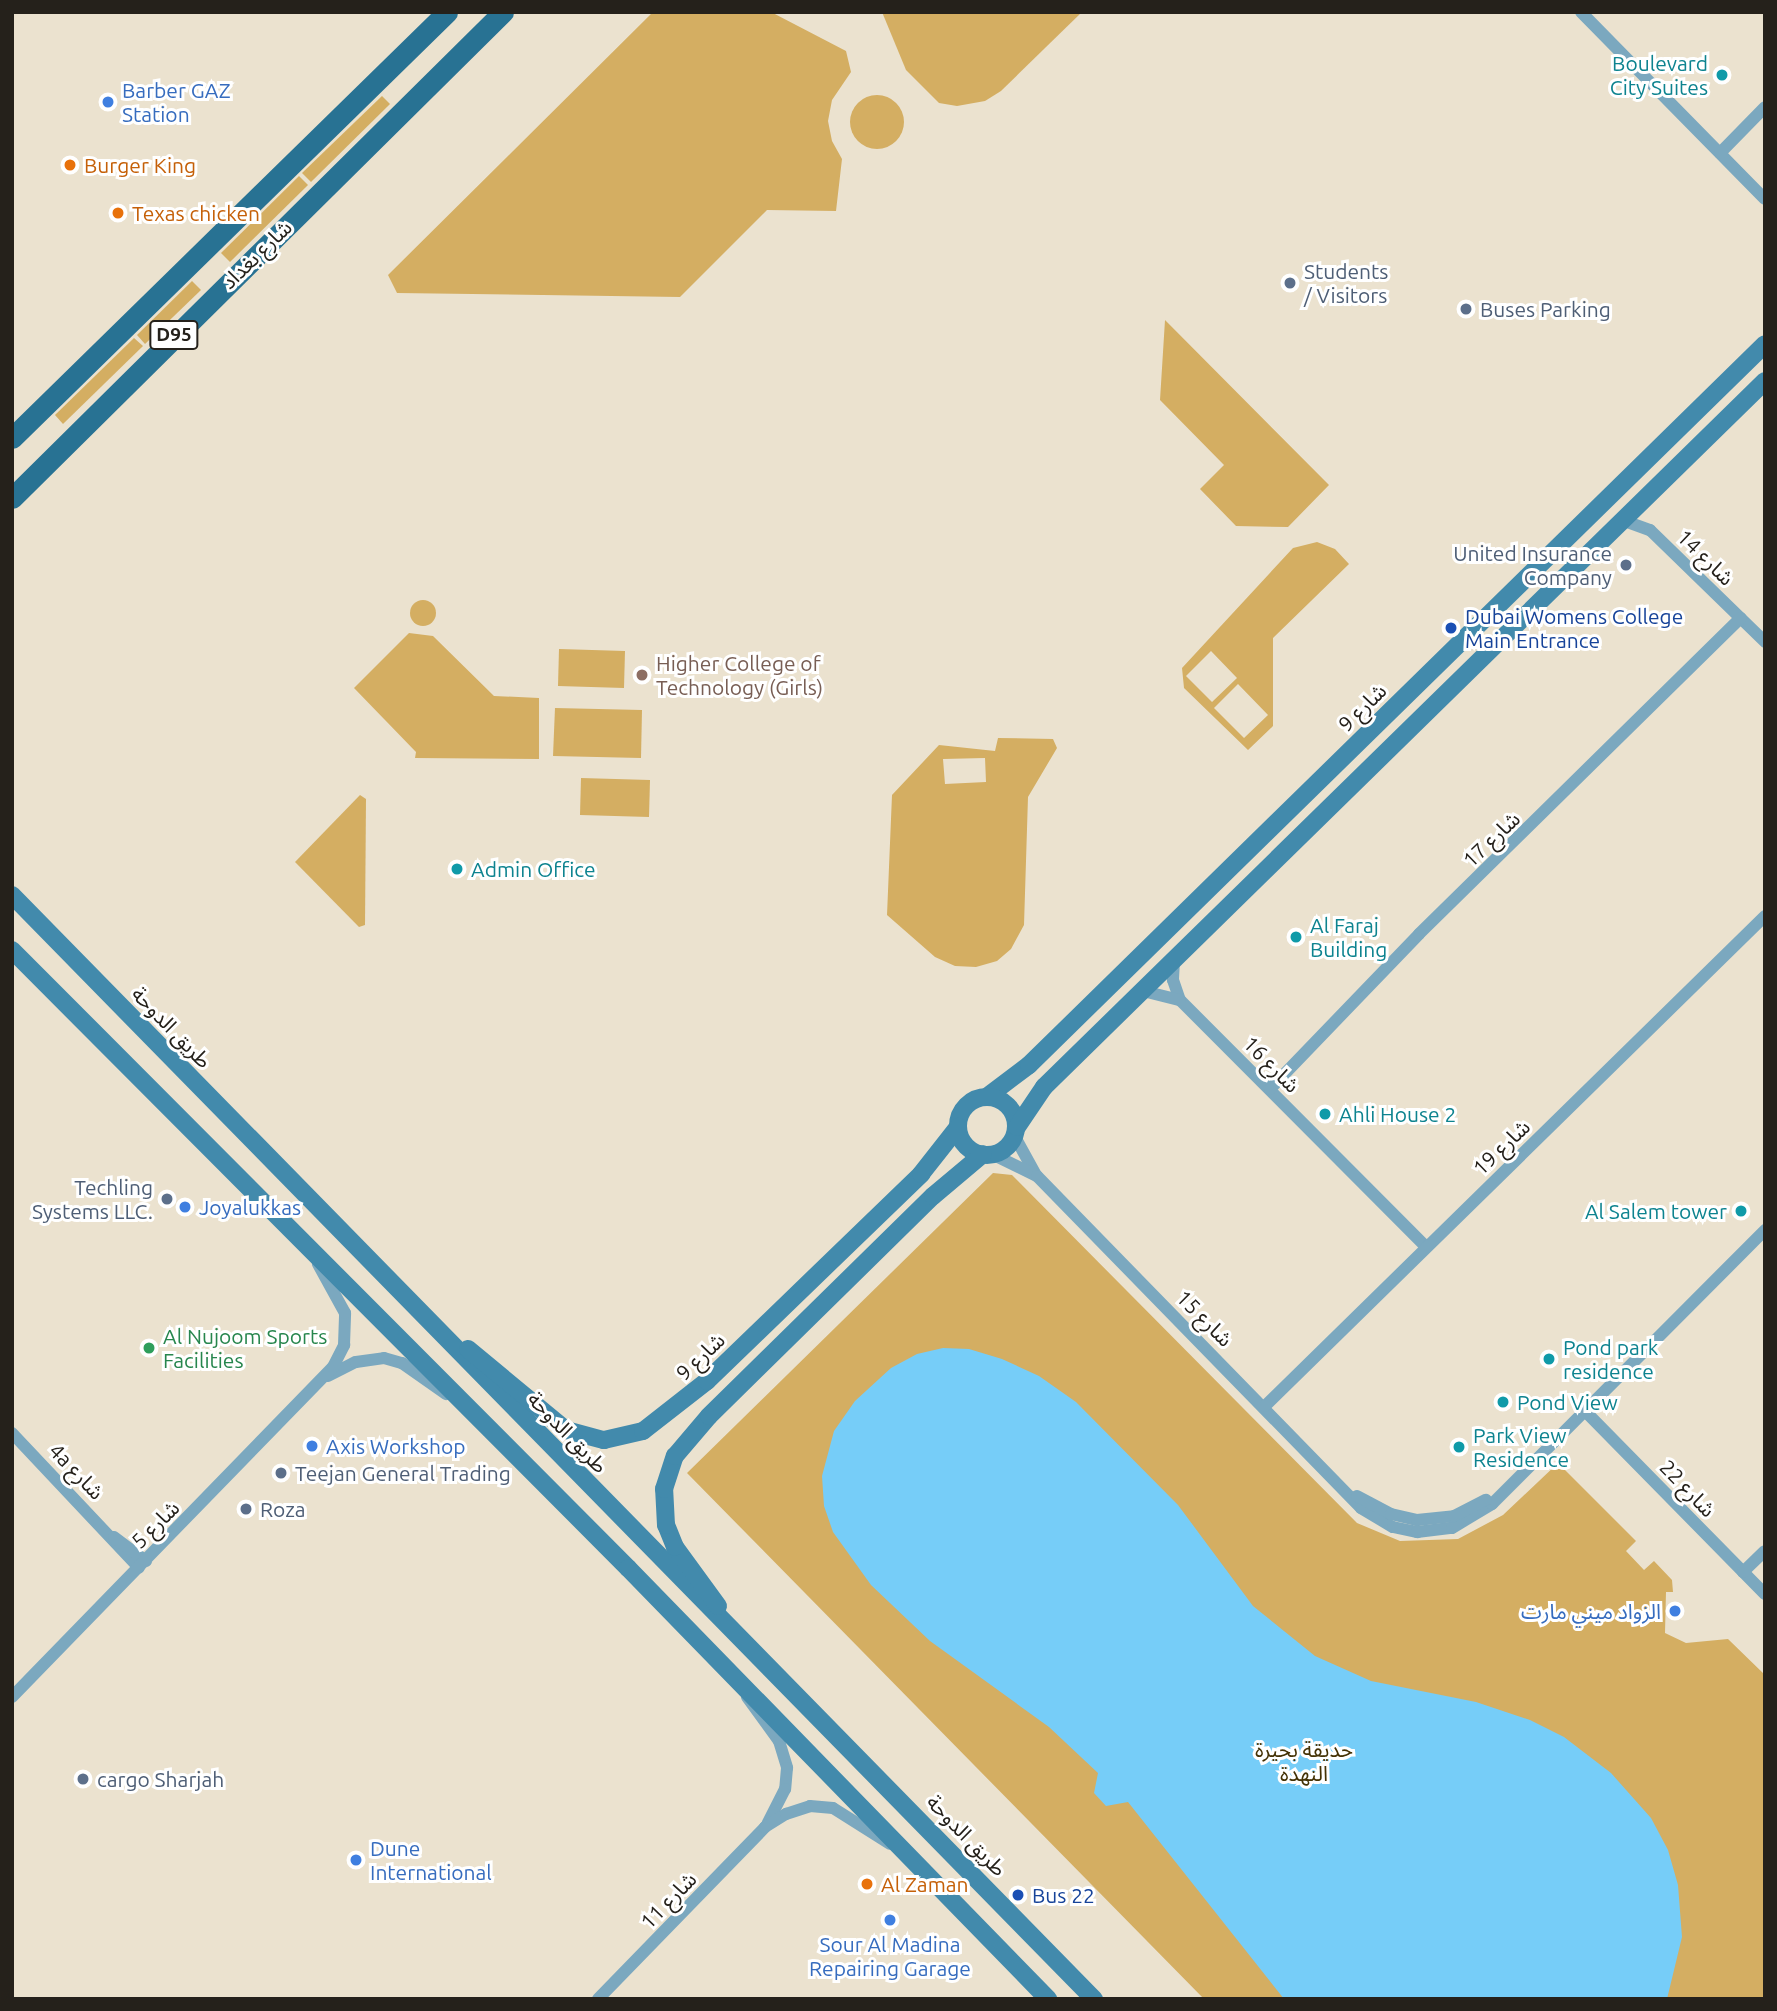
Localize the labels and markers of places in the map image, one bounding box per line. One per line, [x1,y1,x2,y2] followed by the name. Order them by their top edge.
[1610,50,1708,100] place label: Boulevard City Suites
[1714,67,1730,83] marker: Boulevard City Suites
[122,77,231,127] place label: Barber GAZ Station
[100,94,116,110] marker: Barber GAZ Station
[84,152,196,178] place label: Burger King
[62,157,78,173] marker: Burger King
[132,200,260,226] place label: Texas chicken
[110,205,126,221] marker: Texas chicken
[1304,258,1388,308] place label: Students / Visitors
[1282,275,1298,291] marker: Students / Visitors
[1480,296,1611,322] place label: Buses Parking
[1458,301,1474,317] marker: Buses Parking
[1453,540,1612,590] place label: United Insurance Company
[1618,557,1634,573] marker: United Insurance Company
[1465,603,1683,653] place label: Dubai Womens College Main Entrance
[1443,620,1459,636] marker: Dubai Womens College Main Entrance
[656,650,823,700] place label: Higher College of Technology (Girls)
[634,667,650,683] marker: Higher College of Technology (Girls)
[471,856,596,882] place label: Admin Office
[449,861,465,877] marker: Admin Office
[1310,912,1387,962] place label: Al Faraj Building
[1288,929,1304,945] marker: Al Faraj Building
[1339,1101,1456,1127] place label: Ahli House 2
[1317,1106,1333,1122] marker: Ahli House 2
[32,1174,153,1224] place label: Techling Systems LLC.
[159,1191,175,1207] marker: Techling Systems LLC.
[199,1194,301,1220] place label: Joyalukkas
[1585,1198,1727,1224] place label: Al Salem tower
[177,1199,193,1215] marker: Joyalukkas
[1733,1203,1749,1219] marker: Al Salem tower
[163,1323,327,1373] place label: Al Nujoom Sports Facilities
[1563,1334,1658,1384] place label: Pond park residence
[141,1340,157,1356] marker: Al Nujoom Sports Facilities
[1541,1351,1557,1367] marker: Pond park residence
[1517,1389,1618,1415] place label: Pond View
[1495,1394,1511,1410] marker: Pond View
[1473,1422,1569,1472] place label: Park View Residence
[326,1433,465,1459] place label: Axis Workshop
[304,1438,320,1454] marker: Axis Workshop
[1451,1439,1467,1455] marker: Park View Residence
[295,1460,511,1486] place label: Teejan General Trading
[273,1465,289,1481] marker: Teejan General Trading
[260,1496,306,1522] place label: Roza
[238,1501,254,1517] marker: Roza
[1521,1598,1661,1624] place label: الزواد ميني مارت
[1667,1603,1683,1619] marker: الزواد ميني مارت
[97,1766,224,1792] place label: cargo Sharjah
[75,1771,91,1787] marker: cargo Sharjah
[370,1835,492,1885] place label: Dune International
[348,1852,364,1868] marker: Dune International
[881,1871,969,1897] place label: Al Zaman
[859,1876,875,1892] marker: Al Zaman
[1032,1882,1095,1908] place label: Bus 22
[1010,1887,1026,1903] marker: Bus 22
[882,1912,898,1928] marker: Sour Al Madina Repairing Garage
[809,1931,971,1981] place label: Sour Al Madina Repairing Garage

